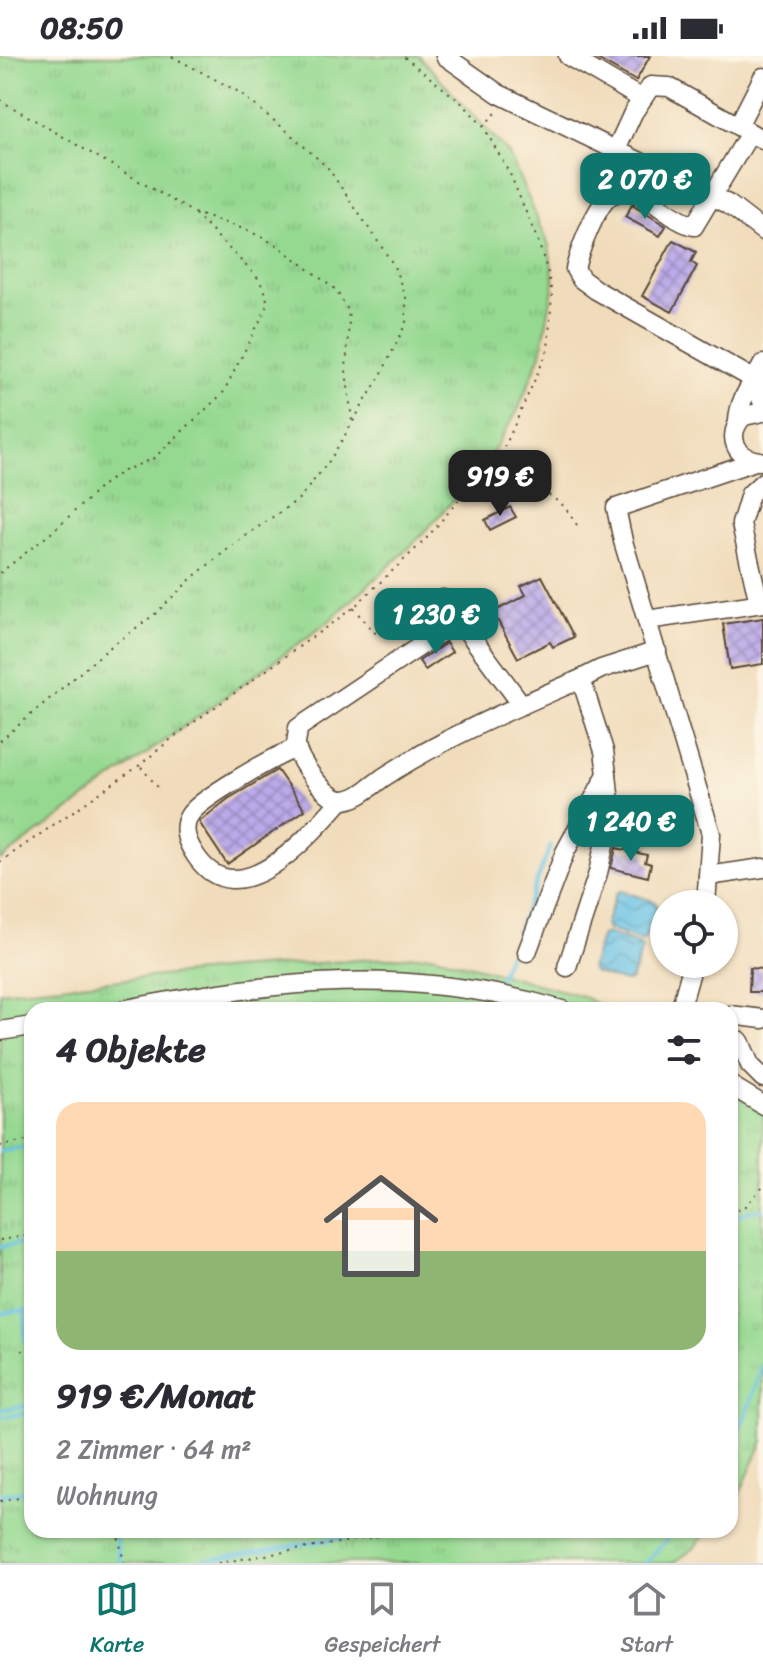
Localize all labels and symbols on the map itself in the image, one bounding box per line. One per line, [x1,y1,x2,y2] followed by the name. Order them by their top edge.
[571,153,719,221] pin: 2 070 €
[444,450,556,518] pin: 919 €
[362,588,510,656] pin: 1 230 €
[557,795,705,863] pin: 1 240 €

